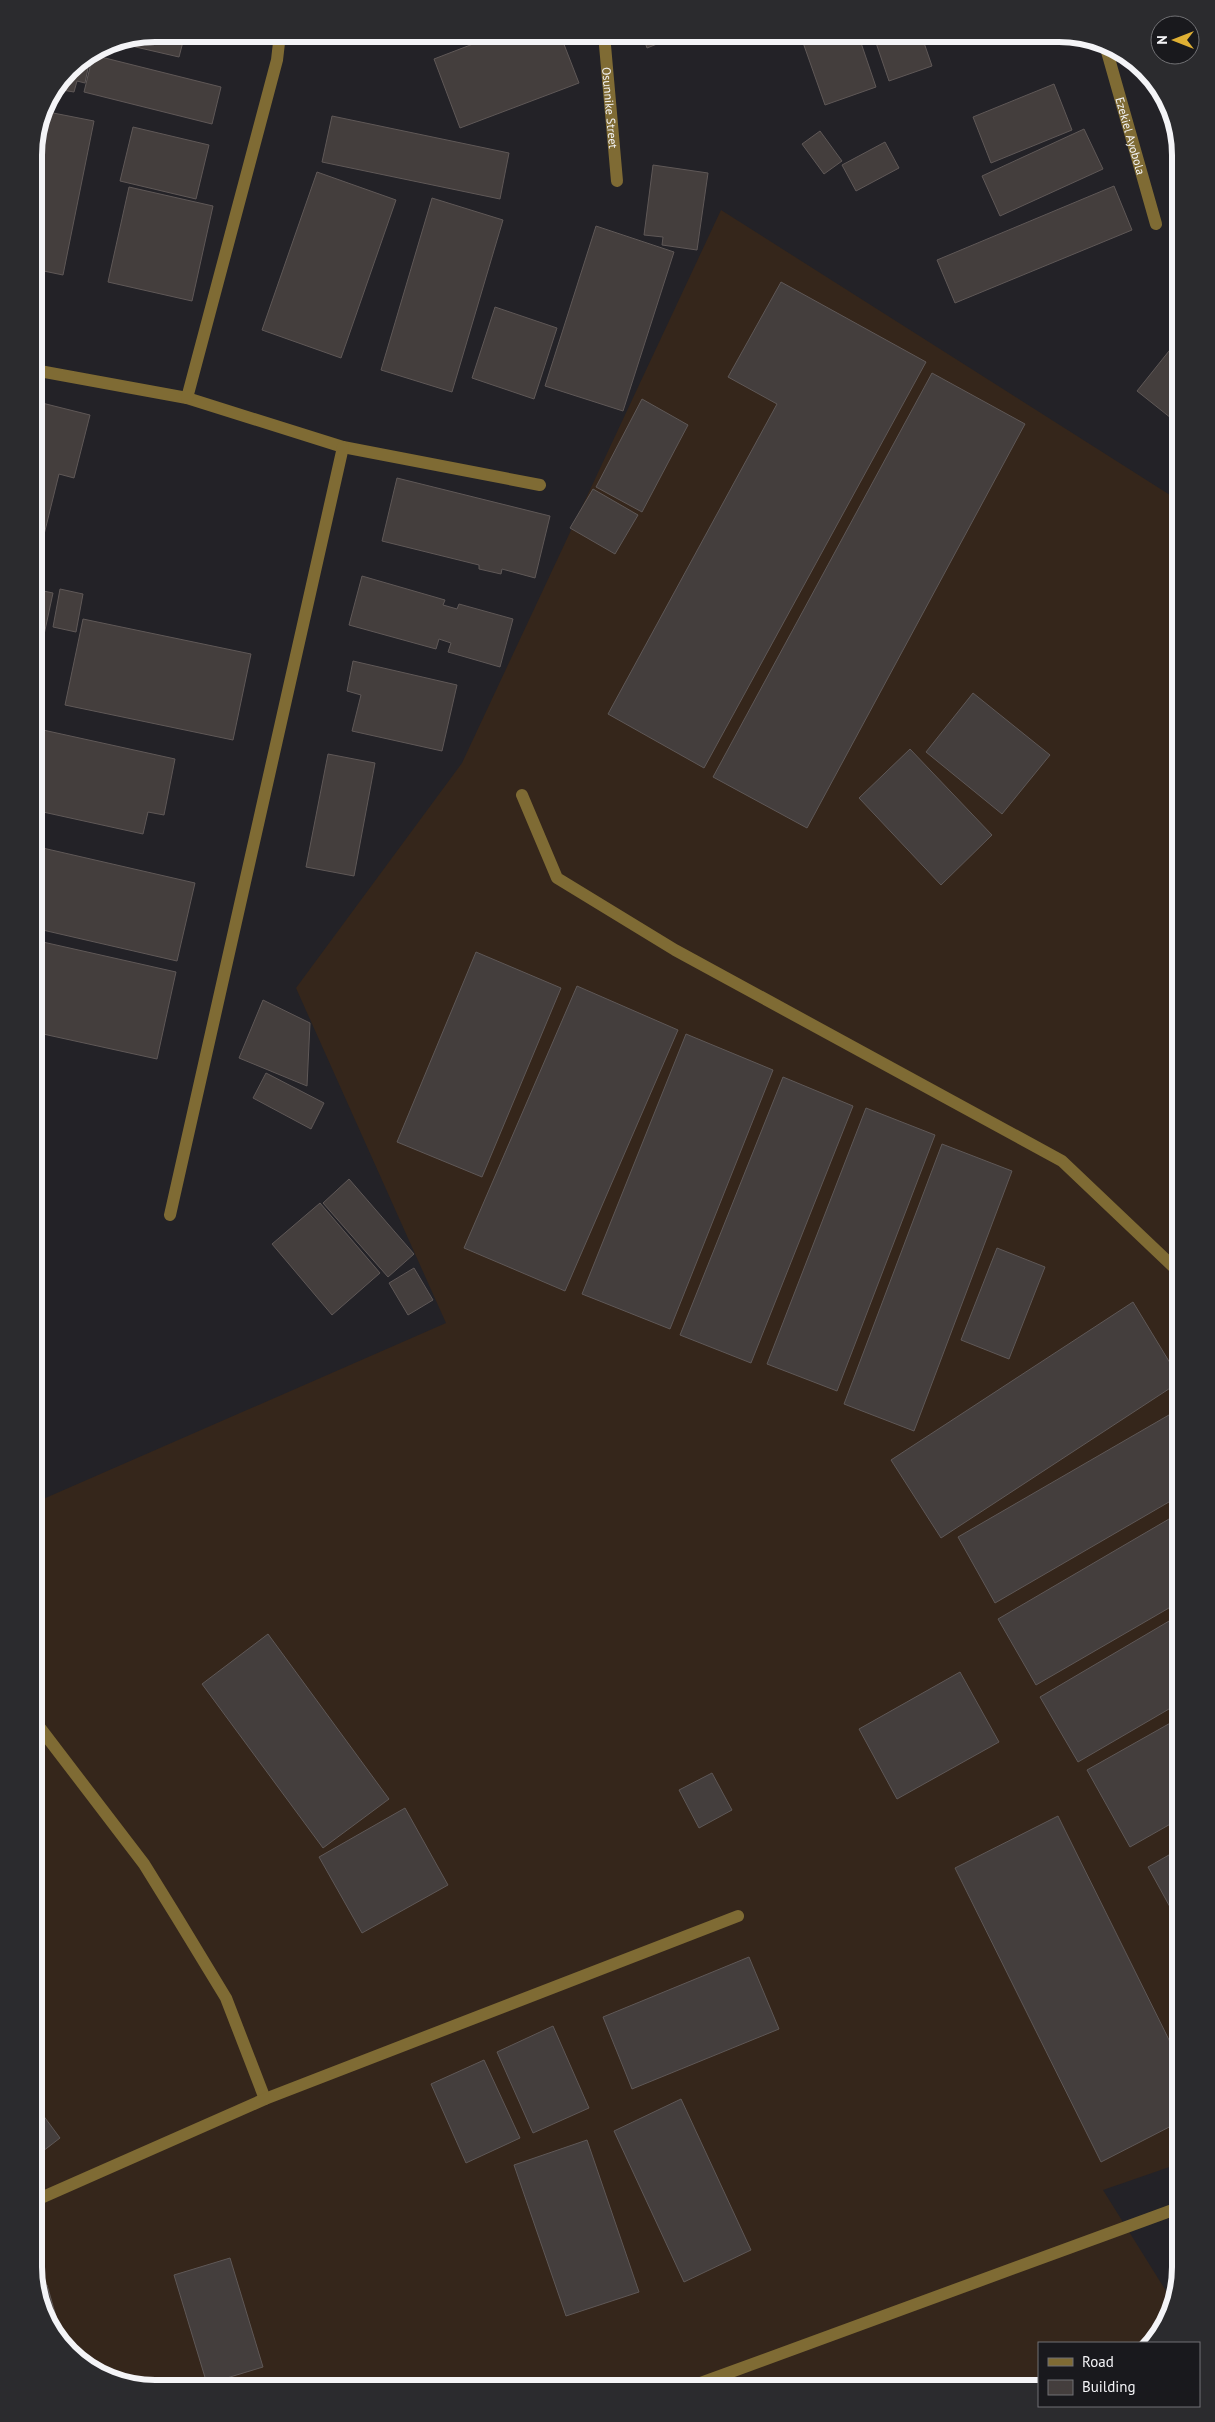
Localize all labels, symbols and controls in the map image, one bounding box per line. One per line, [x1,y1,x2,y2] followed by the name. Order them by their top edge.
[1150,15,1200,65] north arrow
[1153,35,1171,45] text: N
[599,66,622,149] street label: Osunnike Street
[1113,95,1149,176] street label: Ezekiel Ayobola
[1038,2342,1200,2407] legend
[1082,2352,1114,2371] text: Road
[1082,2377,1136,2396] text: Building

